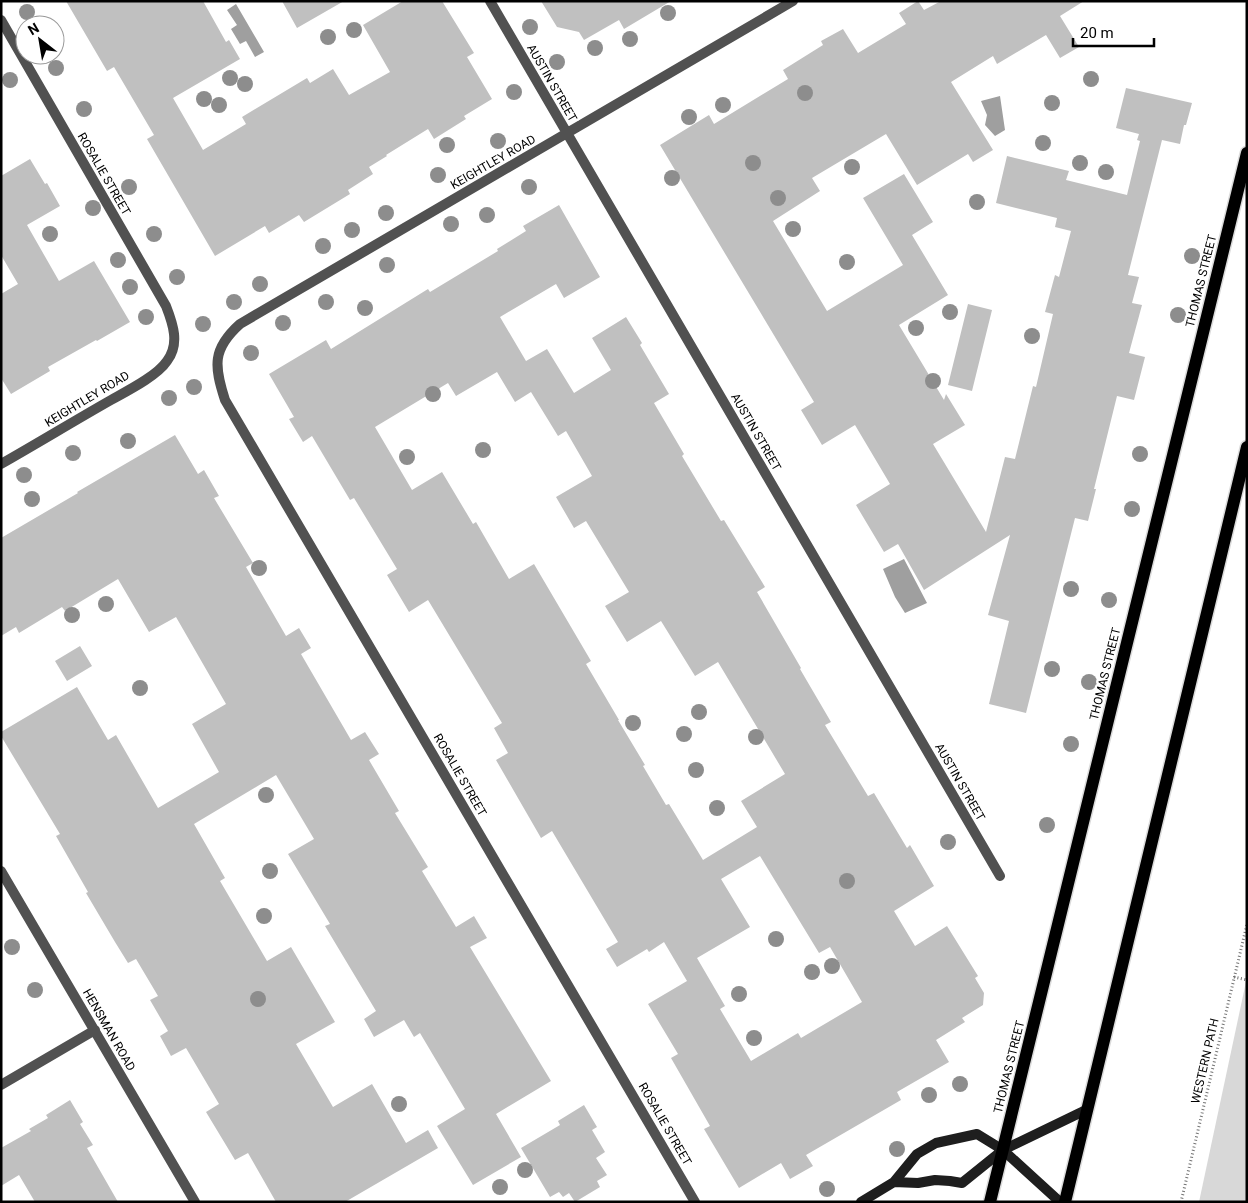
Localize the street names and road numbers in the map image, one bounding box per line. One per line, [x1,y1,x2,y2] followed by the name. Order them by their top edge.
[524,42,580,124] street label: AUSTIN STREET
[75,130,133,218] street label: ROSALIE STREET
[448,132,538,192] street label: KEIGHTLEY ROAD
[1183,233,1219,329] street label: THOMAS STREET
[42,368,132,430] street label: KEIGHTLEY ROAD
[728,391,784,473] street label: AUSTIN STREET
[1087,626,1123,722] street label: THOMAS STREET
[431,731,489,819] street label: ROSALIE STREET
[932,741,988,823] street label: AUSTIN STREET
[80,987,138,1074] street label: HENSMAN ROAD
[1188,1017,1222,1105] street label: WESTERN PATH
[991,1019,1027,1115] street label: THOMAS STREET
[636,1080,694,1168] street label: ROSALIE STREET

